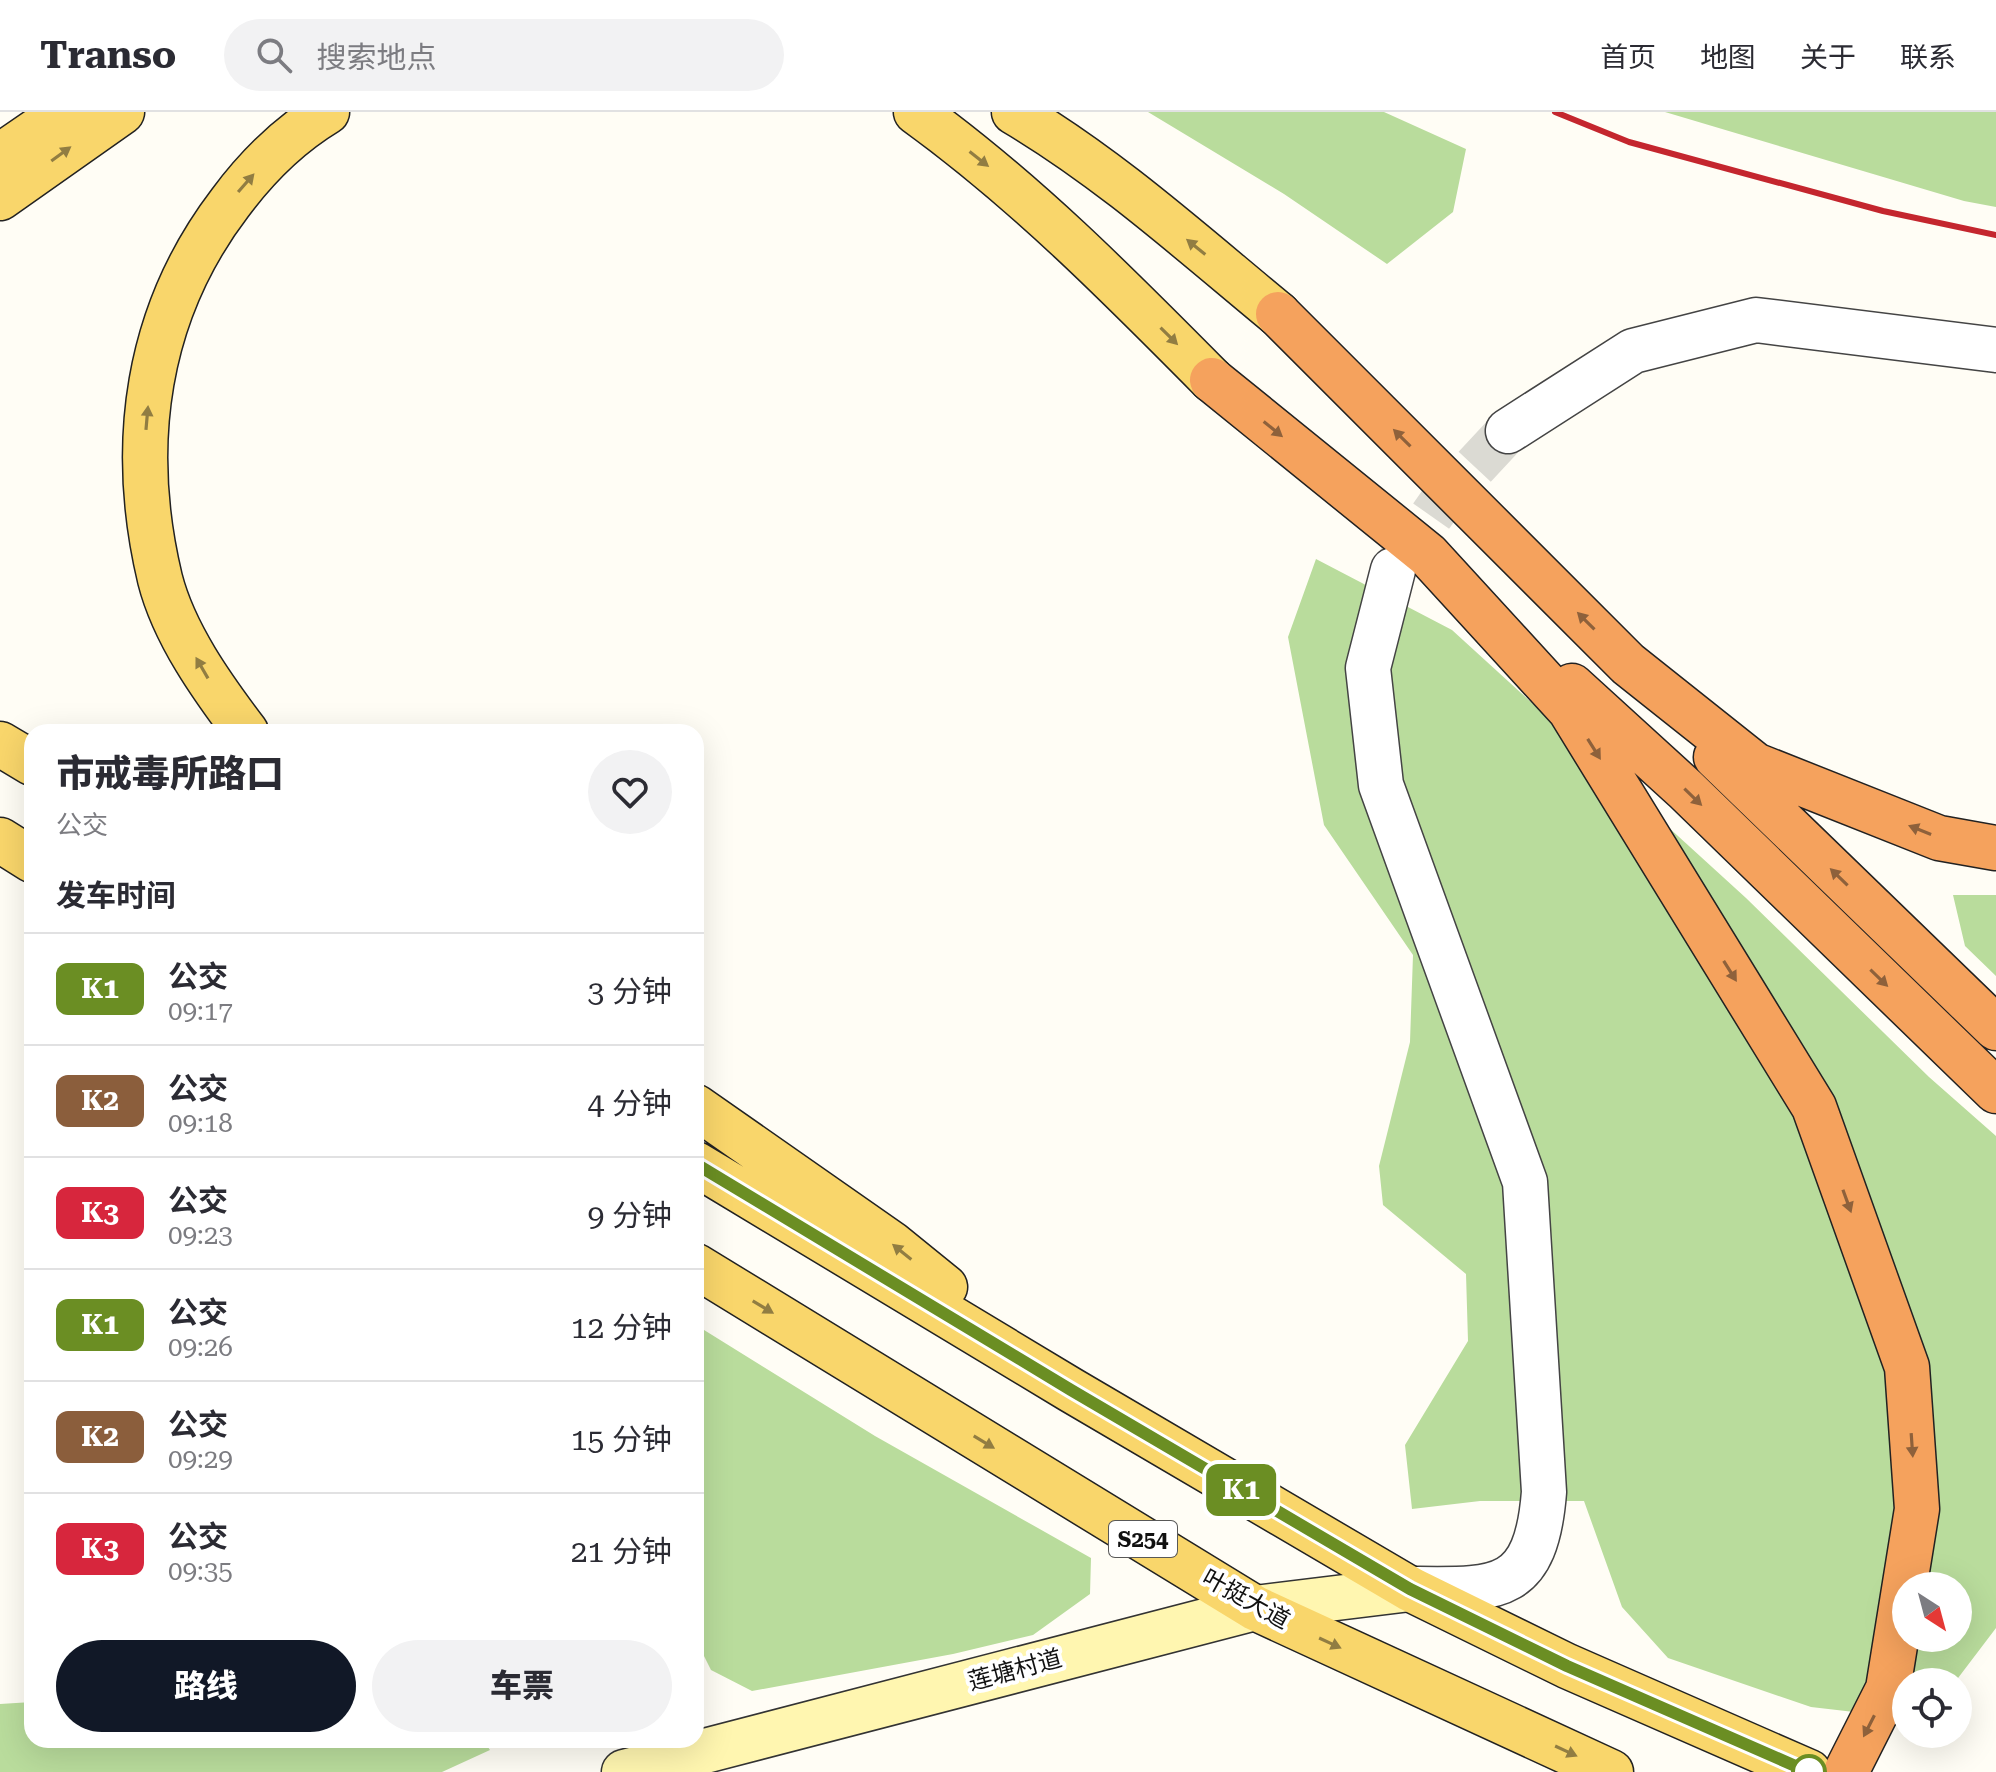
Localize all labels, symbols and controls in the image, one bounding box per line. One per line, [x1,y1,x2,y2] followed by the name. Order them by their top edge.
[224,19,784,91] search box
[40,33,176,77] text: Transo
[252,33,296,77] icon: search
[316,40,436,75] text: 搜索地点
[1600,41,1656,74] text: 首页
[1700,41,1756,74] text: 地图
[1800,41,1856,74] text: 关于
[1900,41,1956,74] text: 联系
[50,147,71,162] one-way arrow
[969,150,989,166] one-way arrow
[236,174,254,193] one-way arrow
[1186,239,1206,256] one-way arrow
[1159,326,1177,345] one-way arrow
[141,405,154,430] one-way arrow
[1263,420,1283,437] one-way arrow
[1393,429,1412,447] one-way arrow
[1576,612,1595,631] one-way arrow
[195,656,209,679] one-way arrow
[1586,738,1600,760] one-way arrow
[588,750,672,834] button: heart
[56,752,284,796] text: 市戒毒所路口
[1683,787,1702,805] one-way arrow
[56,810,108,840] text: 公交
[1908,823,1932,836] one-way arrow
[1830,868,1849,886] one-way arrow
[56,878,176,913] text: 发车时间
[168,959,228,994] text: 公交
[1723,960,1737,982] one-way arrow
[1869,968,1888,986] one-way arrow
[81,972,119,1005] text: K1
[588,974,672,1009] text: 3 分钟
[168,996,233,1026] text: 09:17
[168,1071,228,1106] text: 公交
[81,1084,119,1117] text: K2
[588,1086,672,1121] text: 4 分钟
[168,1108,233,1138] text: 09:18
[168,1183,228,1218] text: 公交
[1842,1189,1854,1213] one-way arrow
[81,1196,119,1229] text: K3
[588,1198,672,1233] text: 9 分钟
[168,1220,233,1250] text: 09:23
[892,1245,912,1261] one-way arrow
[168,1295,228,1330] text: 公交
[752,1299,773,1314] one-way arrow
[81,1308,119,1341] text: K1
[571,1310,672,1345] text: 12 分钟
[168,1332,233,1362] text: 09:26
[168,1407,228,1442] text: 公交
[81,1420,119,1453] text: K2
[571,1422,672,1457] text: 15 分钟
[1906,1433,1919,1458] one-way arrow
[973,1435,995,1449] one-way arrow
[168,1444,233,1474] text: 09:29
[1205,1464,1277,1516] line badge: K1
[1222,1473,1260,1506] text: K1
[168,1519,228,1554] text: 公交
[1109,1521,1177,1557] road number: S254
[81,1532,119,1565] text: K3
[571,1534,672,1569] text: 21 分钟
[168,1556,233,1586] text: 09:35
[1197,1563,1295,1635] street label: 叶挺大道
[1892,1572,1972,1652] north arrow
[1892,1572,1972,1748] map controls
[1318,1636,1342,1649] one-way arrow
[56,1640,356,1732] button: 路线
[372,1640,672,1732] button: 车票
[965,1644,1065,1696] street label: 莲塘村道
[1892,1668,1972,1748] button: locate
[1863,1714,1876,1737] one-way arrow
[1555,1745,1578,1758] one-way arrow
[1792,1755,1826,1772] unlabelled marker

